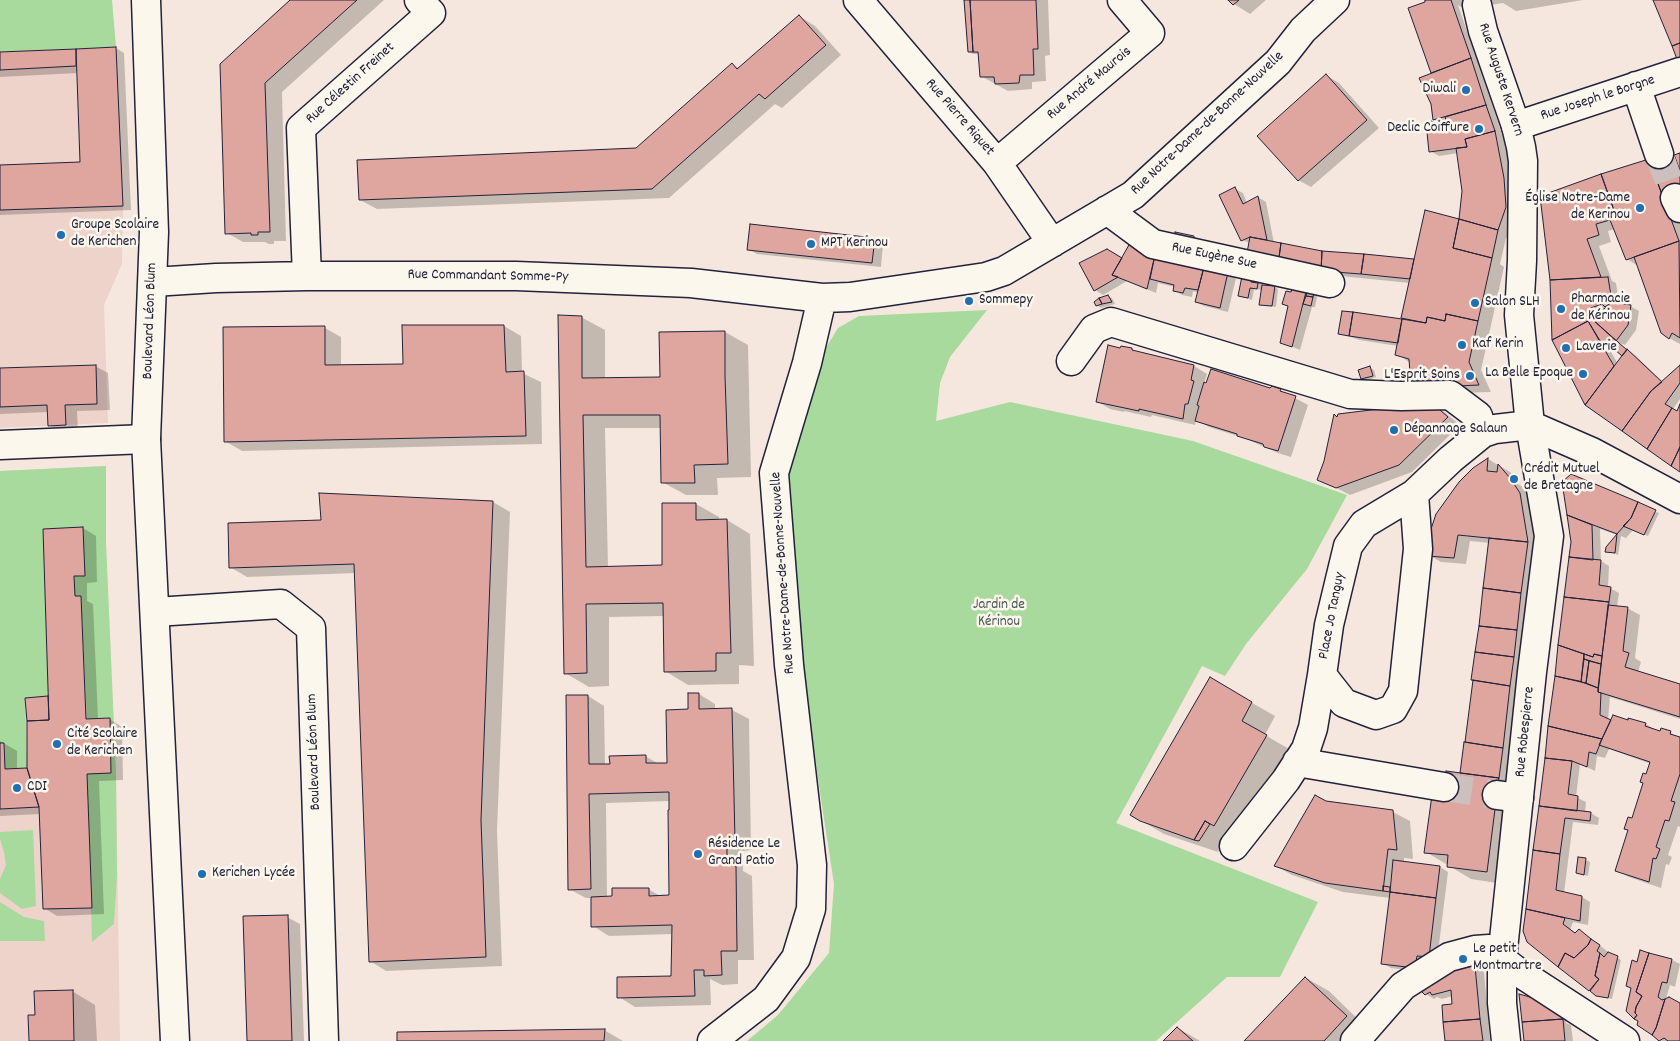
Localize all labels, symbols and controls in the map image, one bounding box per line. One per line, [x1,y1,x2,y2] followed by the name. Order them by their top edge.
[1473,21,1527,139] street label: Rue Auguste Kervern
[303,39,399,129] street label: Rue Célestin Freinet
[1044,43,1136,125] street label: Rue André Maurois
[1128,48,1288,200] street label: Rue Notre-Dame-de-Bonne-Nouvelle
[1539,72,1657,126] street label: Rue Joseph le Borgne
[921,76,997,160] street label: Rue Pierre Riquet
[1423,81,1456,99] place label: Diwali
[1460,84,1472,96] marker: Diwali
[1387,120,1469,138] place label: Declic Coiffure
[1473,123,1485,135] marker: Declic Coiffure
[1525,190,1630,225] place label: Église Notre-Dame de Kerinou
[1634,202,1646,214] marker: Église Notre-Dame de Kerinou
[71,217,159,252] place label: Groupe Scolaire de Kerichen
[55,229,67,241] marker: Groupe Scolaire de Kerichen
[821,235,888,253] place label: MPT Kerinou
[805,238,817,250] marker: MPT Kerinou
[1170,239,1258,275] street label: Rue Eugène Sue
[140,262,162,380] street label: Boulevard Léon Blum
[407,267,569,287] street label: Rue Commandant Somme-Py
[1571,291,1630,326] place label: Pharmacie de Kérinou
[979,292,1032,310] place label: Sommepy
[1485,294,1540,312] place label: Salon SLH
[963,295,975,307] marker: Sommepy
[1469,297,1481,309] marker: Salon SLH
[1555,303,1567,315] marker: Pharmacie de Kérinou
[1472,336,1523,354] place label: Kaf Kerin
[1456,339,1468,351] marker: Kaf Kerin
[1576,339,1617,357] place label: Laverie
[1560,342,1572,354] marker: Laverie
[1485,365,1573,383] place label: La Belle Epoque
[1384,367,1460,385] place label: L'Esprit Soins
[1577,368,1589,380] marker: La Belle Epoque
[1464,370,1476,382] marker: L'Esprit Soins
[1404,421,1507,439] place label: Dépannage Salaun
[1388,424,1400,436] marker: Dépannage Salaun
[1524,461,1600,496] place label: Crédit Mutuel de Bretagne
[768,471,800,675] street label: Rue Notre-Dame-de-Bonne-Nouvelle
[1508,473,1520,485] marker: Crédit Mutuel de Bretagne
[1316,571,1350,661] street label: Place Jo Tanguy
[973,597,1025,632] park label: Jardin de Kérinou
[1512,686,1540,778] street label: Rue Robespierre
[304,693,326,811] street label: Boulevard Léon Blum
[67,726,137,761] place label: Cité Scolaire de Kerichen
[51,738,63,750] marker: Cité Scolaire de Kerichen
[27,779,47,797] place label: CDI
[11,782,23,794] marker: CDI
[708,836,780,871] place label: Résidence Le Grand Patio
[692,848,704,860] marker: Résidence Le Grand Patio
[212,865,295,883] place label: Kerichen Lycée
[196,868,208,880] marker: Kerichen Lycée
[1473,941,1542,976] place label: Le petit Montmartre
[1457,953,1469,965] marker: Le petit Montmartre

